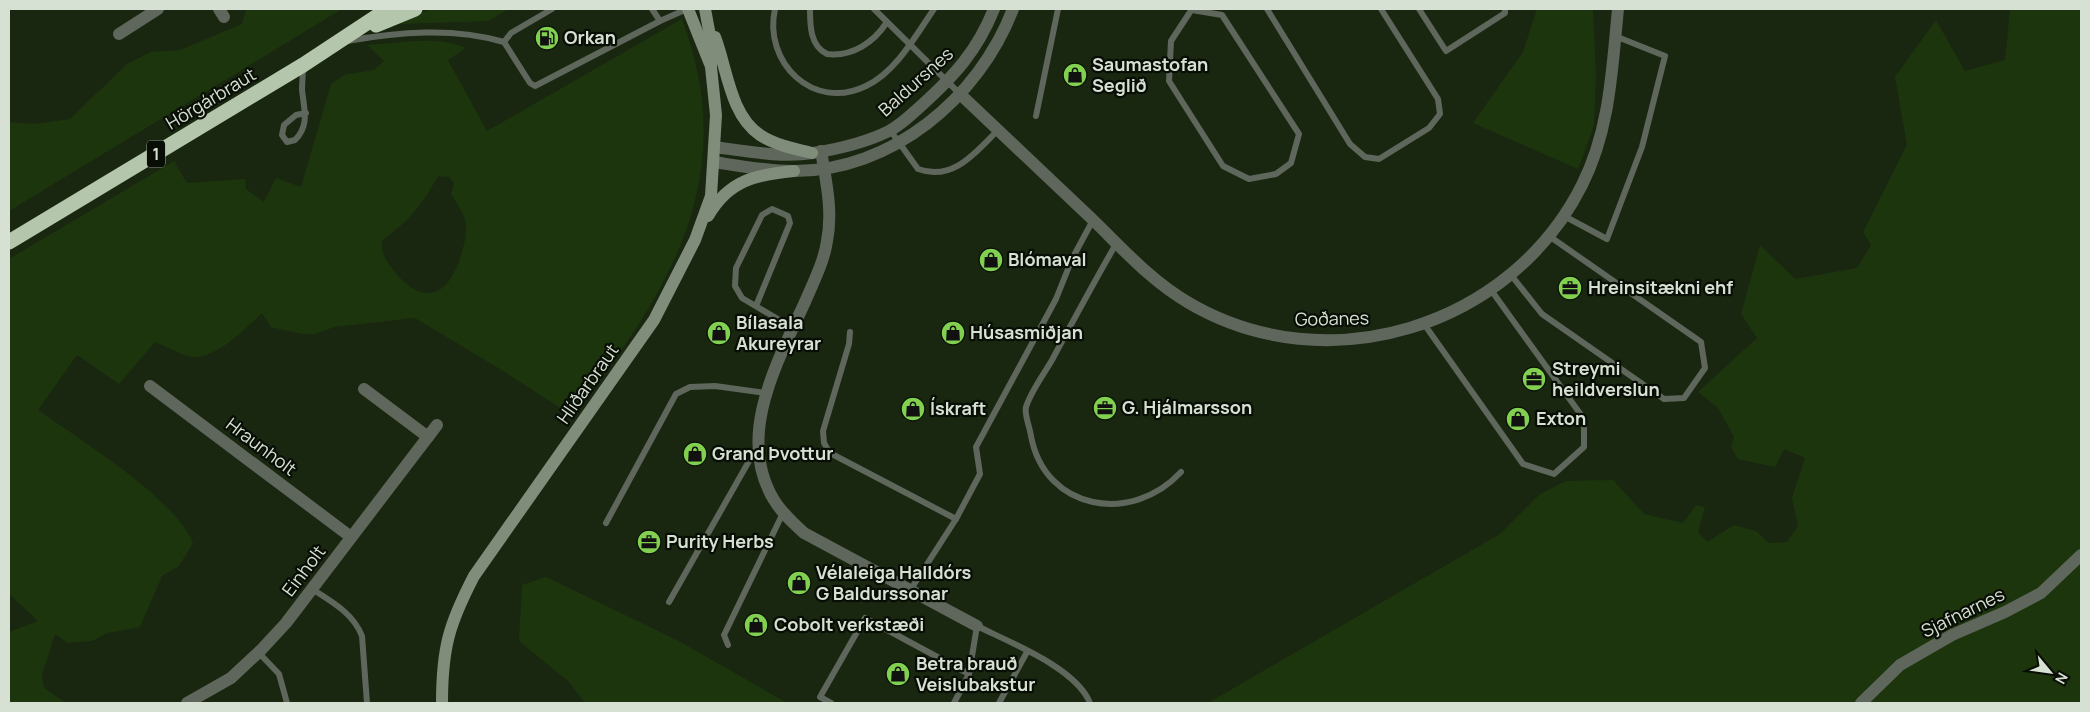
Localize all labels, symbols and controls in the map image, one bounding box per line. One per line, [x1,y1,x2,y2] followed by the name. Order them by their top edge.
[534,25,560,51] fuel station icon: Orkan
[564,25,616,49] place label: Orkan
[873,41,958,121] street label: Baldursnes
[1092,52,1208,97] place label: Saumastofan Seglið
[161,62,260,134] street label: Hörgárbraut
[1062,62,1088,88] shop icon: Saumastofan Seglið
[147,140,165,168] road number: 1
[978,247,1004,273] shop icon: Blómaval
[1008,247,1087,271] place label: Blómaval
[1557,275,1583,301] office icon: Hreinsitækni ehf
[1588,275,1733,299] place label: Hreinsitækni ehf
[1295,305,1369,331] street label: Goðanes
[736,310,821,355] place label: Bílasala Akureyrar
[706,320,732,346] shop icon: Bílasala Akureyrar
[940,320,966,346] shop icon: Húsasmiðjan
[970,320,1083,344] place label: Húsasmiðjan
[551,339,624,428] street label: Hlíðarbraut
[1552,356,1660,401] place label: Streymi heildverslun
[1521,366,1547,392] office icon: Streymi heildverslun
[1092,395,1118,421] office icon: G. Hjálmarsson
[1122,395,1252,419] place label: G. Hjálmarsson
[900,396,926,422] shop icon: Ískraft
[930,396,986,420] place label: Ískraft
[1505,406,1531,432] shop icon: Exton
[1536,406,1586,430] place label: Exton
[221,412,302,481] street label: Hraunholt
[682,441,708,467] shop icon: Grand Þvottur
[712,441,833,465] place label: Grand Þvottur
[636,529,662,555] office icon: Purity Herbs
[666,529,774,553] place label: Purity Herbs
[276,540,330,601] street label: Einholt
[816,560,971,605] place label: Vélaleiga Halldórs G Baldurssonar
[786,570,812,596] shop icon: Vélaleiga Halldórs G Baldurssonar
[1917,582,2008,643] street label: Sjafnarnes
[743,612,769,638] shop icon: Cobolt verkstæði
[774,612,924,636] place label: Cobolt verkstæði
[2025,647,2075,697] north arrow
[916,651,1035,696] place label: Betra brauð Veislubakstur
[885,661,911,687] shop icon: Betra brauð Veislubakstur
[2051,670,2073,688] text: N

